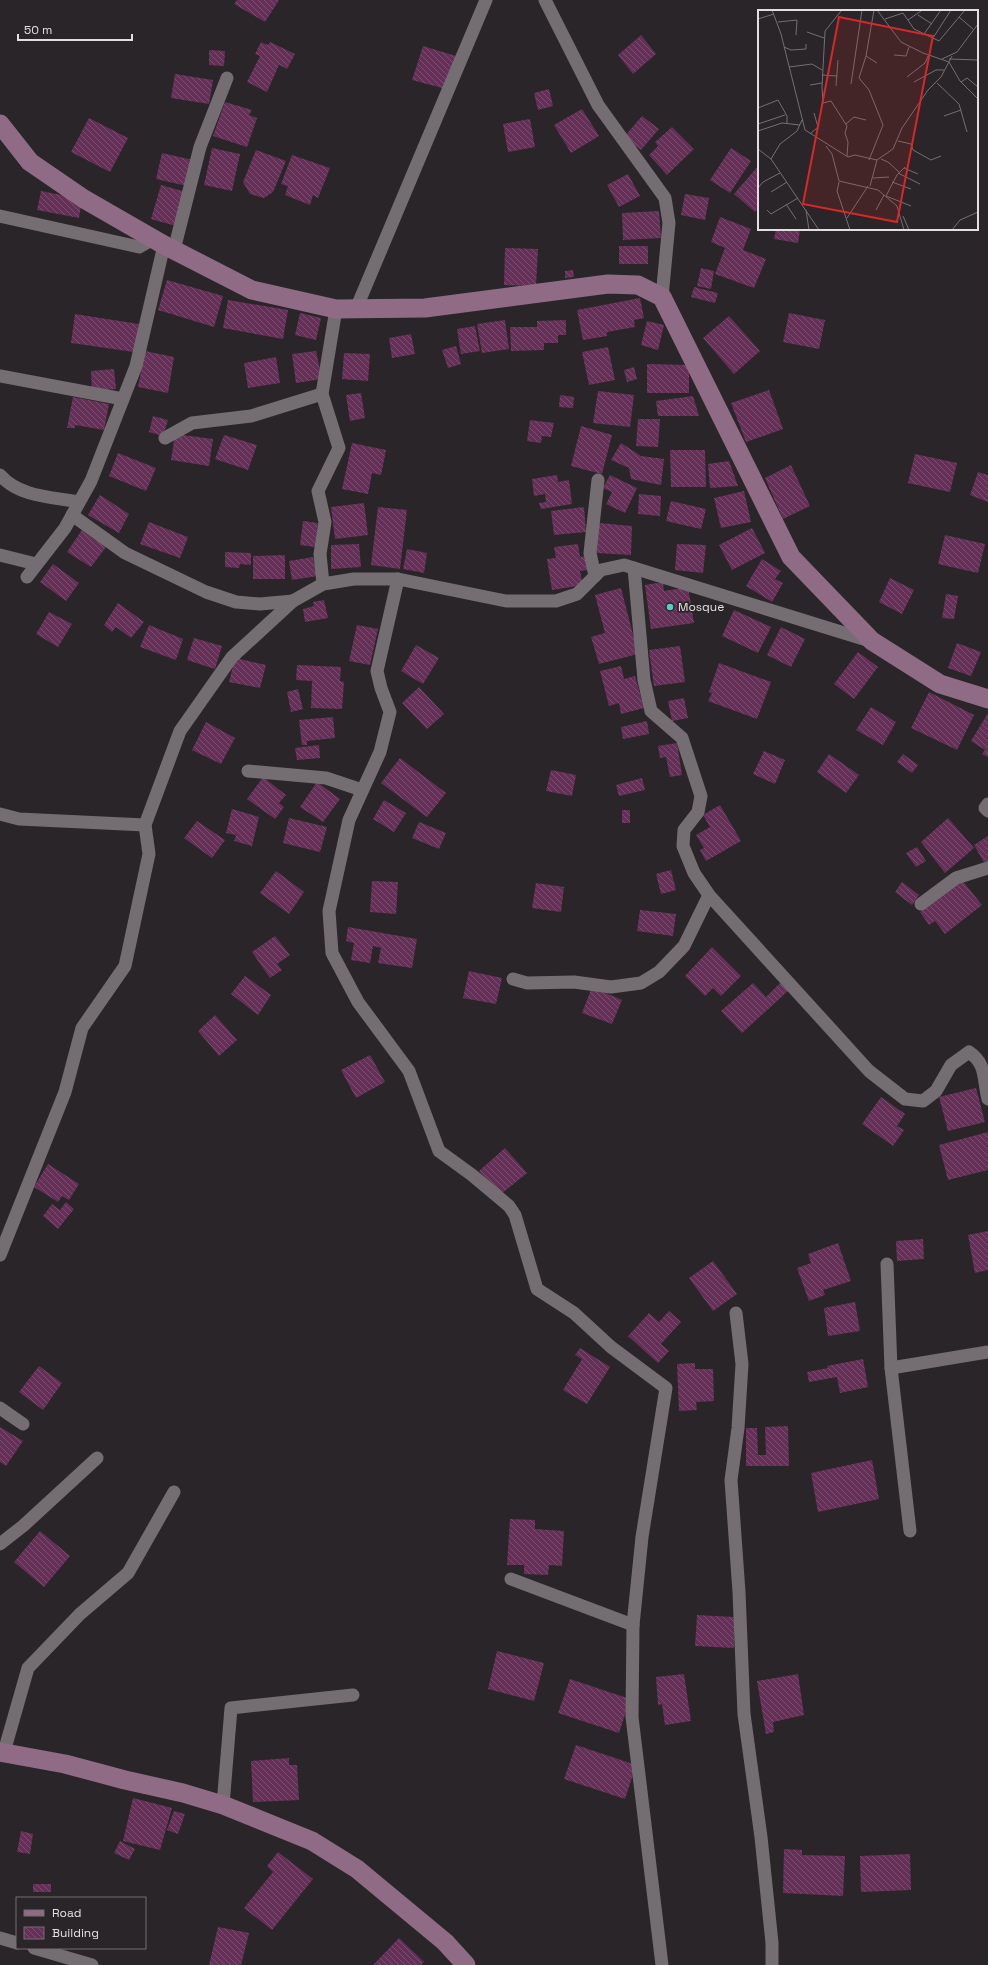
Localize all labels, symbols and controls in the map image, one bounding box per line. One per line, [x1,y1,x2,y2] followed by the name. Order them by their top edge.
[758,10,978,230] inset map
[18,16,132,42] scale bar
[24,22,52,38] text: 50 m
[678,599,724,615] place label: Mosque
[665,602,675,612] marker: Mosque
[16,1897,146,1949] legend
[52,1905,81,1921] text: Road
[52,1925,99,1941] text: Building

